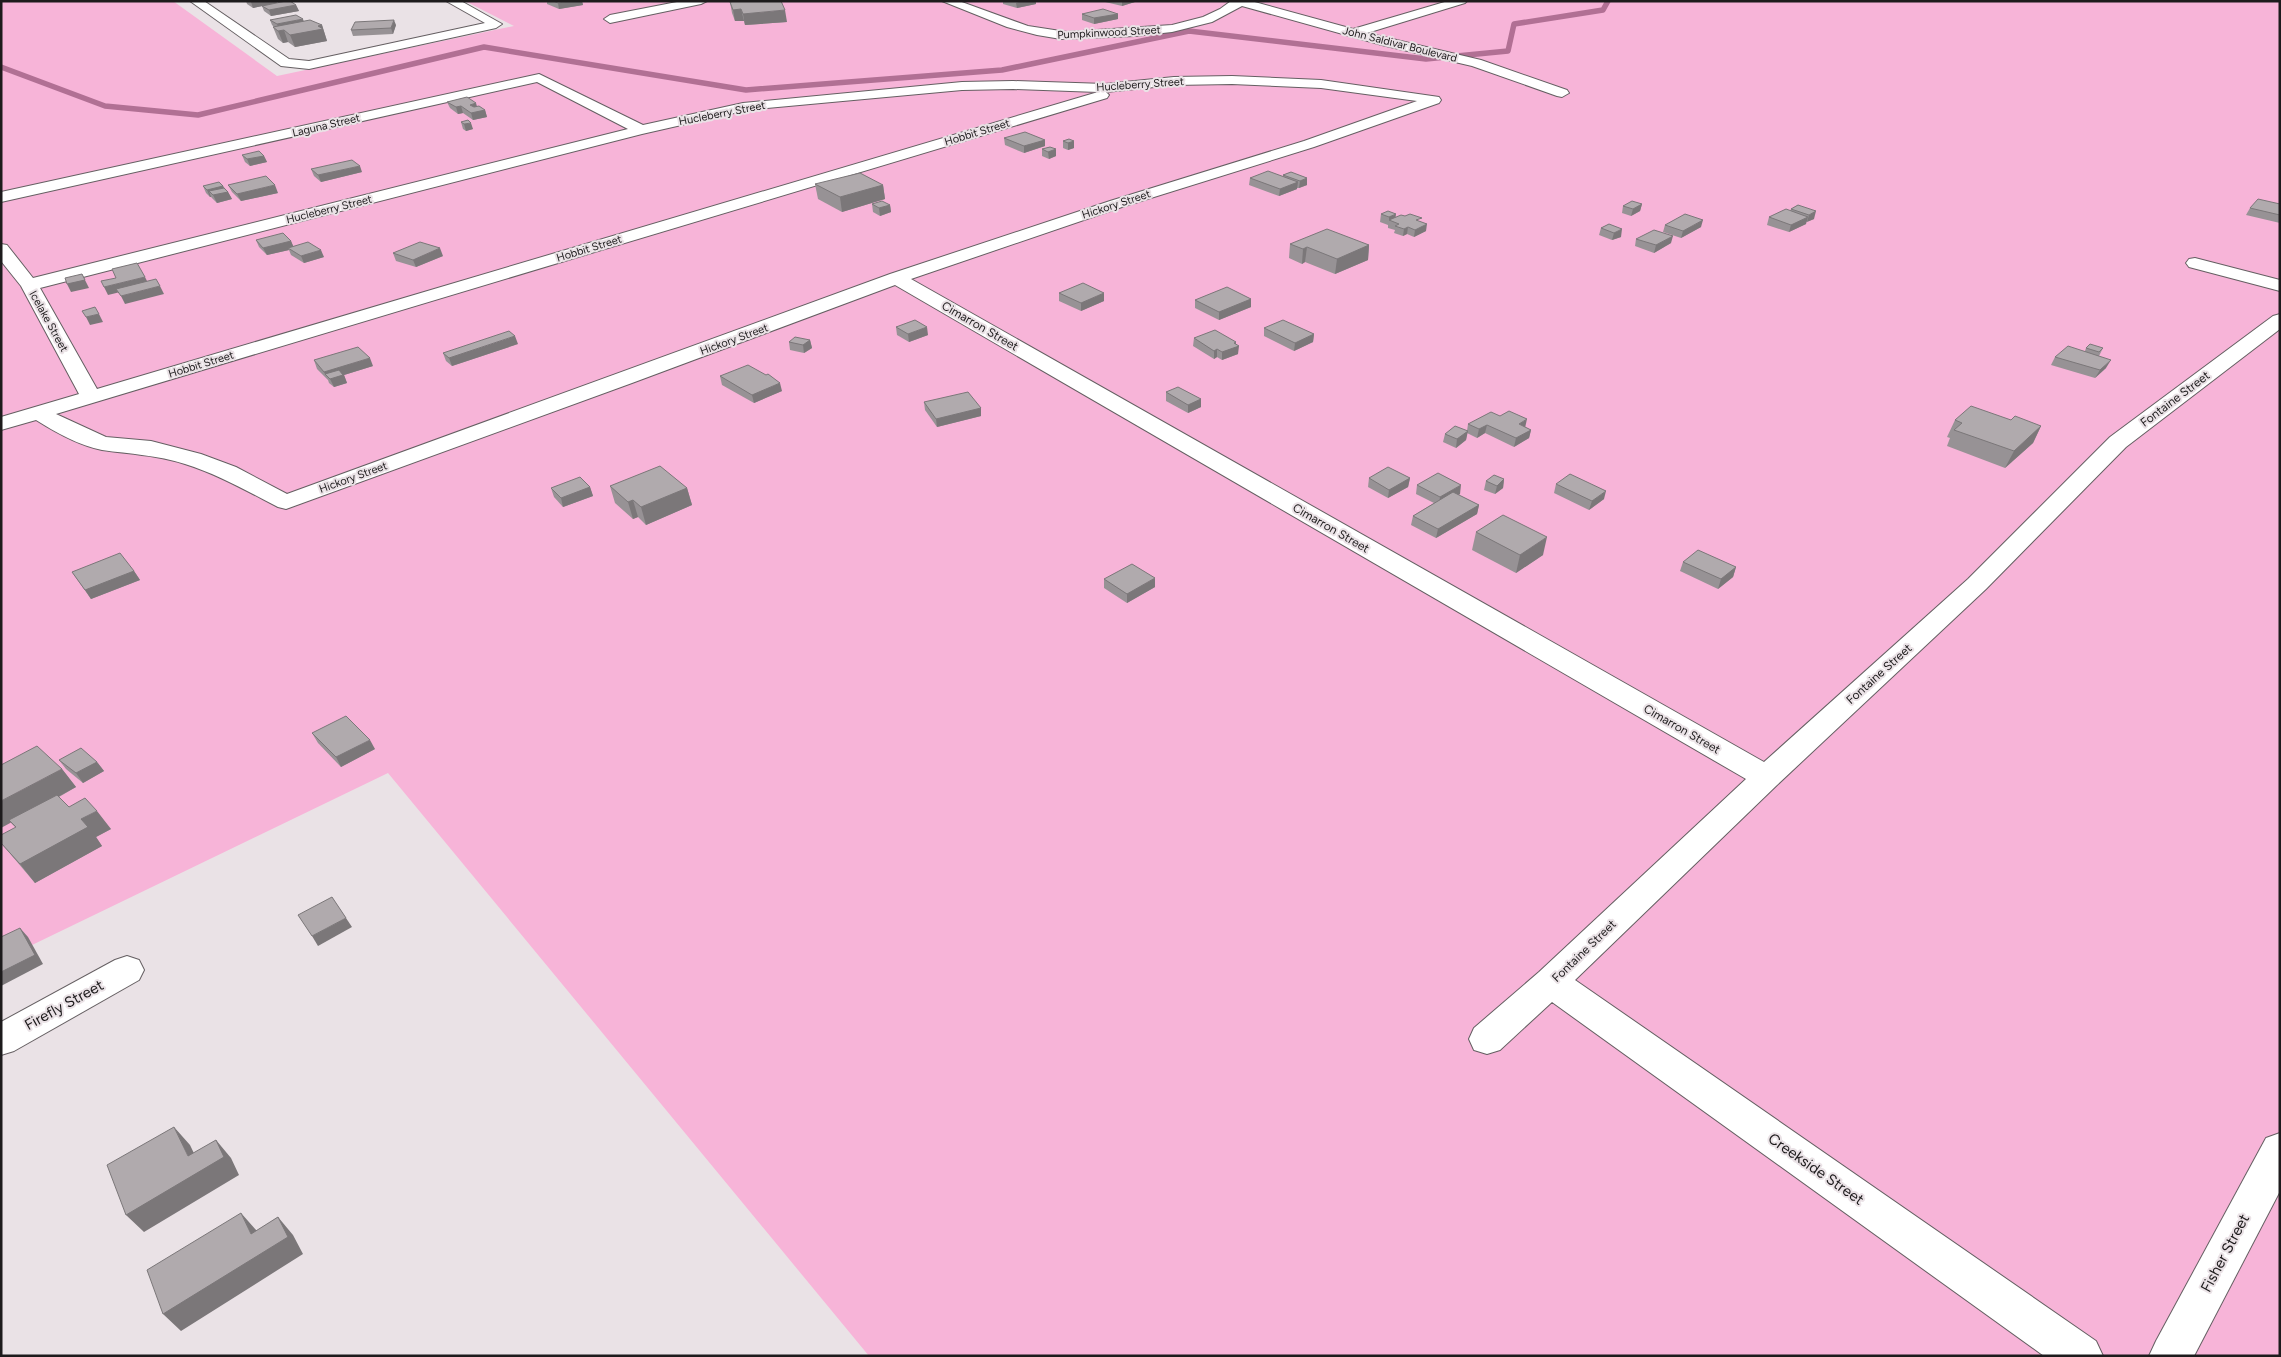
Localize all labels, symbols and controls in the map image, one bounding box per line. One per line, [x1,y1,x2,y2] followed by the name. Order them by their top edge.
[1057,23,1161,42] street label: Pumpkinwood Street
[1341,24,1458,65] street label: John Saldivar Boulevard
[1096,75,1184,94] street label: Hucleberry Street
[678,99,767,128] street label: Hucleberry Street
[291,111,361,140] street label: Laguna Street
[943,116,1011,149] street label: Hobbit Street
[1080,187,1152,222] street label: Hickory Street
[285,193,373,226] street label: Hucleberry Street
[555,232,623,265] street label: Hobbit Street
[26,288,71,354] street label: Icelake Street
[939,298,1021,354] street label: Cimarron Street
[698,321,770,358] street label: Hickory Street
[167,348,235,381] street label: Hobbit Street
[2138,368,2213,430] street label: Fontaine Street
[317,459,389,496] street label: Hickory Street
[1290,500,1372,556] street label: Cimarron Street
[1843,641,1915,707] street label: Fontaine Street
[1641,701,1723,757] street label: Cimarron Street
[1549,917,1619,985] street label: Fontaine Street
[21,976,107,1034] street label: Firefly Street
[1765,1129,1868,1209] street label: Creekside Street
[2197,1211,2253,1295] street label: Fisher Street

